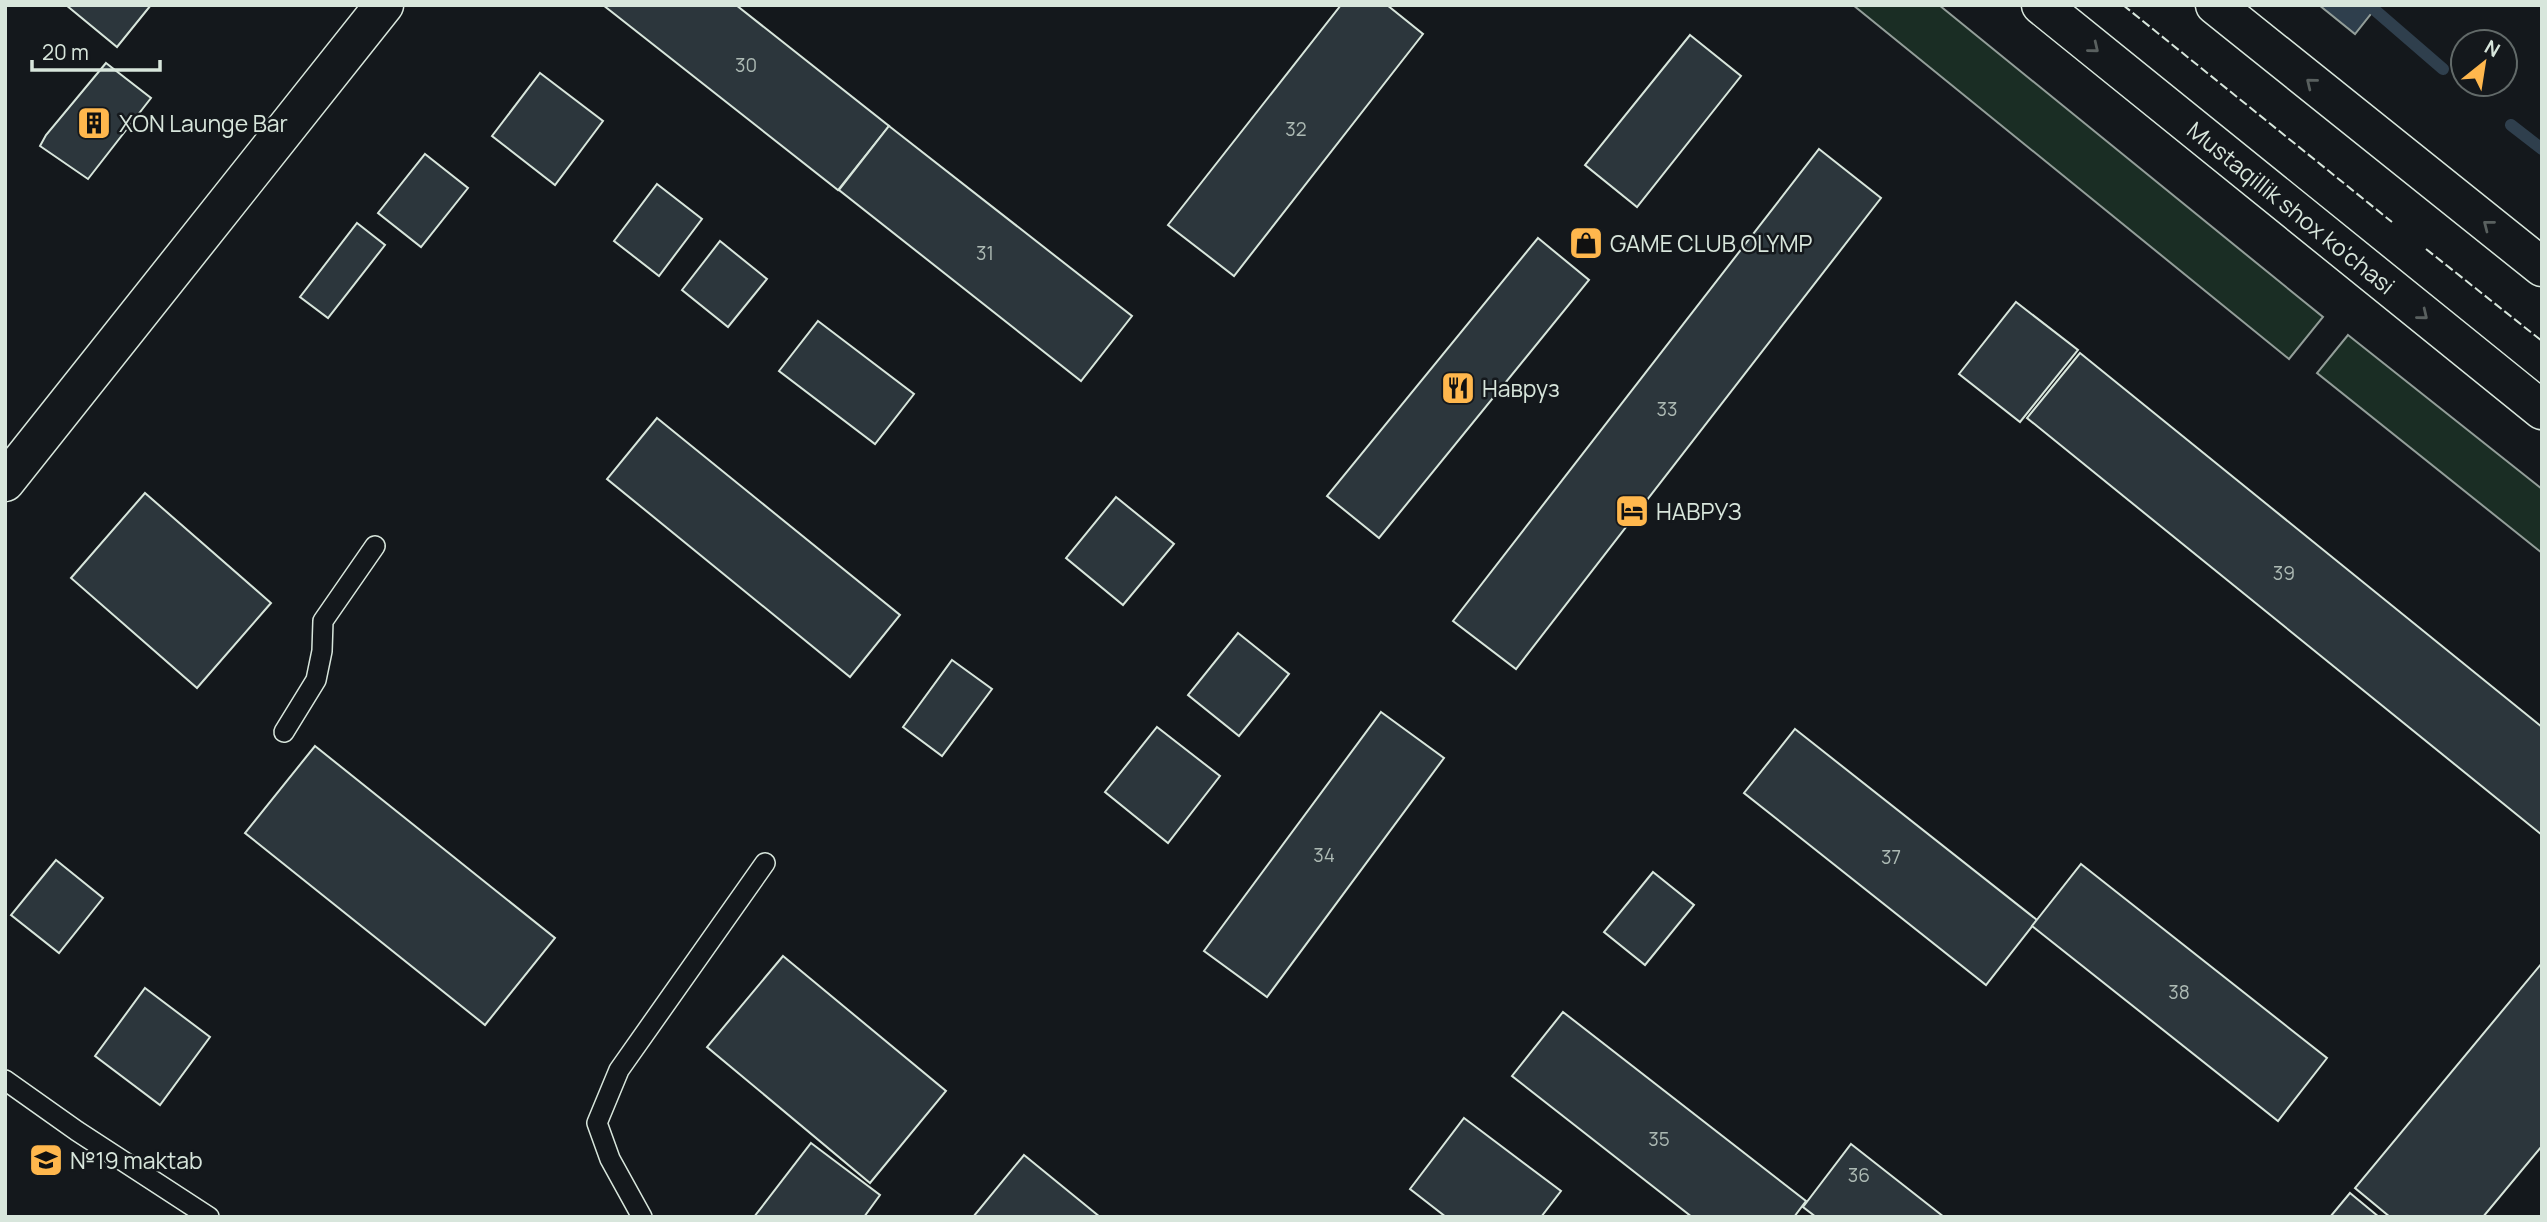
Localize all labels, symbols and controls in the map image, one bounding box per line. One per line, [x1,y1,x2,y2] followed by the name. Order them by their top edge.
[32,28,159,72] scale bar
[2449,28,2519,98] north arrow
[2480,34,2505,63] text: N
[42,38,89,66] text: 20 m
[2085,40,2098,52] one-way arrow
[735,52,757,78] house number: 30
[2306,79,2319,91] one-way arrow
[75,104,113,142] building icon: XON Launge Bar
[119,107,288,139] place label: XON Launge Bar
[2181,114,2402,301] street label: Mustaqillik shox ko'chasi
[1285,116,1307,142] house number: 32
[2484,221,2497,233] one-way arrow
[1567,224,1605,262] shop icon: GAME CLUB OLYMP
[1610,227,1813,259] place label: GAME CLUB OLYMP
[976,240,994,266] house number: 31
[2416,306,2428,319] one-way arrow
[1439,369,1477,407] restaurant icon: Навруз
[1482,372,1560,404] place label: Навруз
[1656,396,1678,422] house number: 33
[1613,492,1651,530] hotel icon: НАВРУЗ
[1656,495,1741,527] place label: НАВРУЗ
[2273,560,2295,586] house number: 39
[1313,842,1335,868] house number: 34
[1881,844,1901,870] house number: 37
[2168,979,2190,1005] house number: 38
[1648,1126,1670,1152] house number: 35
[27,1141,65,1179] school or university icon: №19 maktab
[70,1144,203,1176] place label: №19 maktab
[1848,1162,1870,1188] house number: 36

